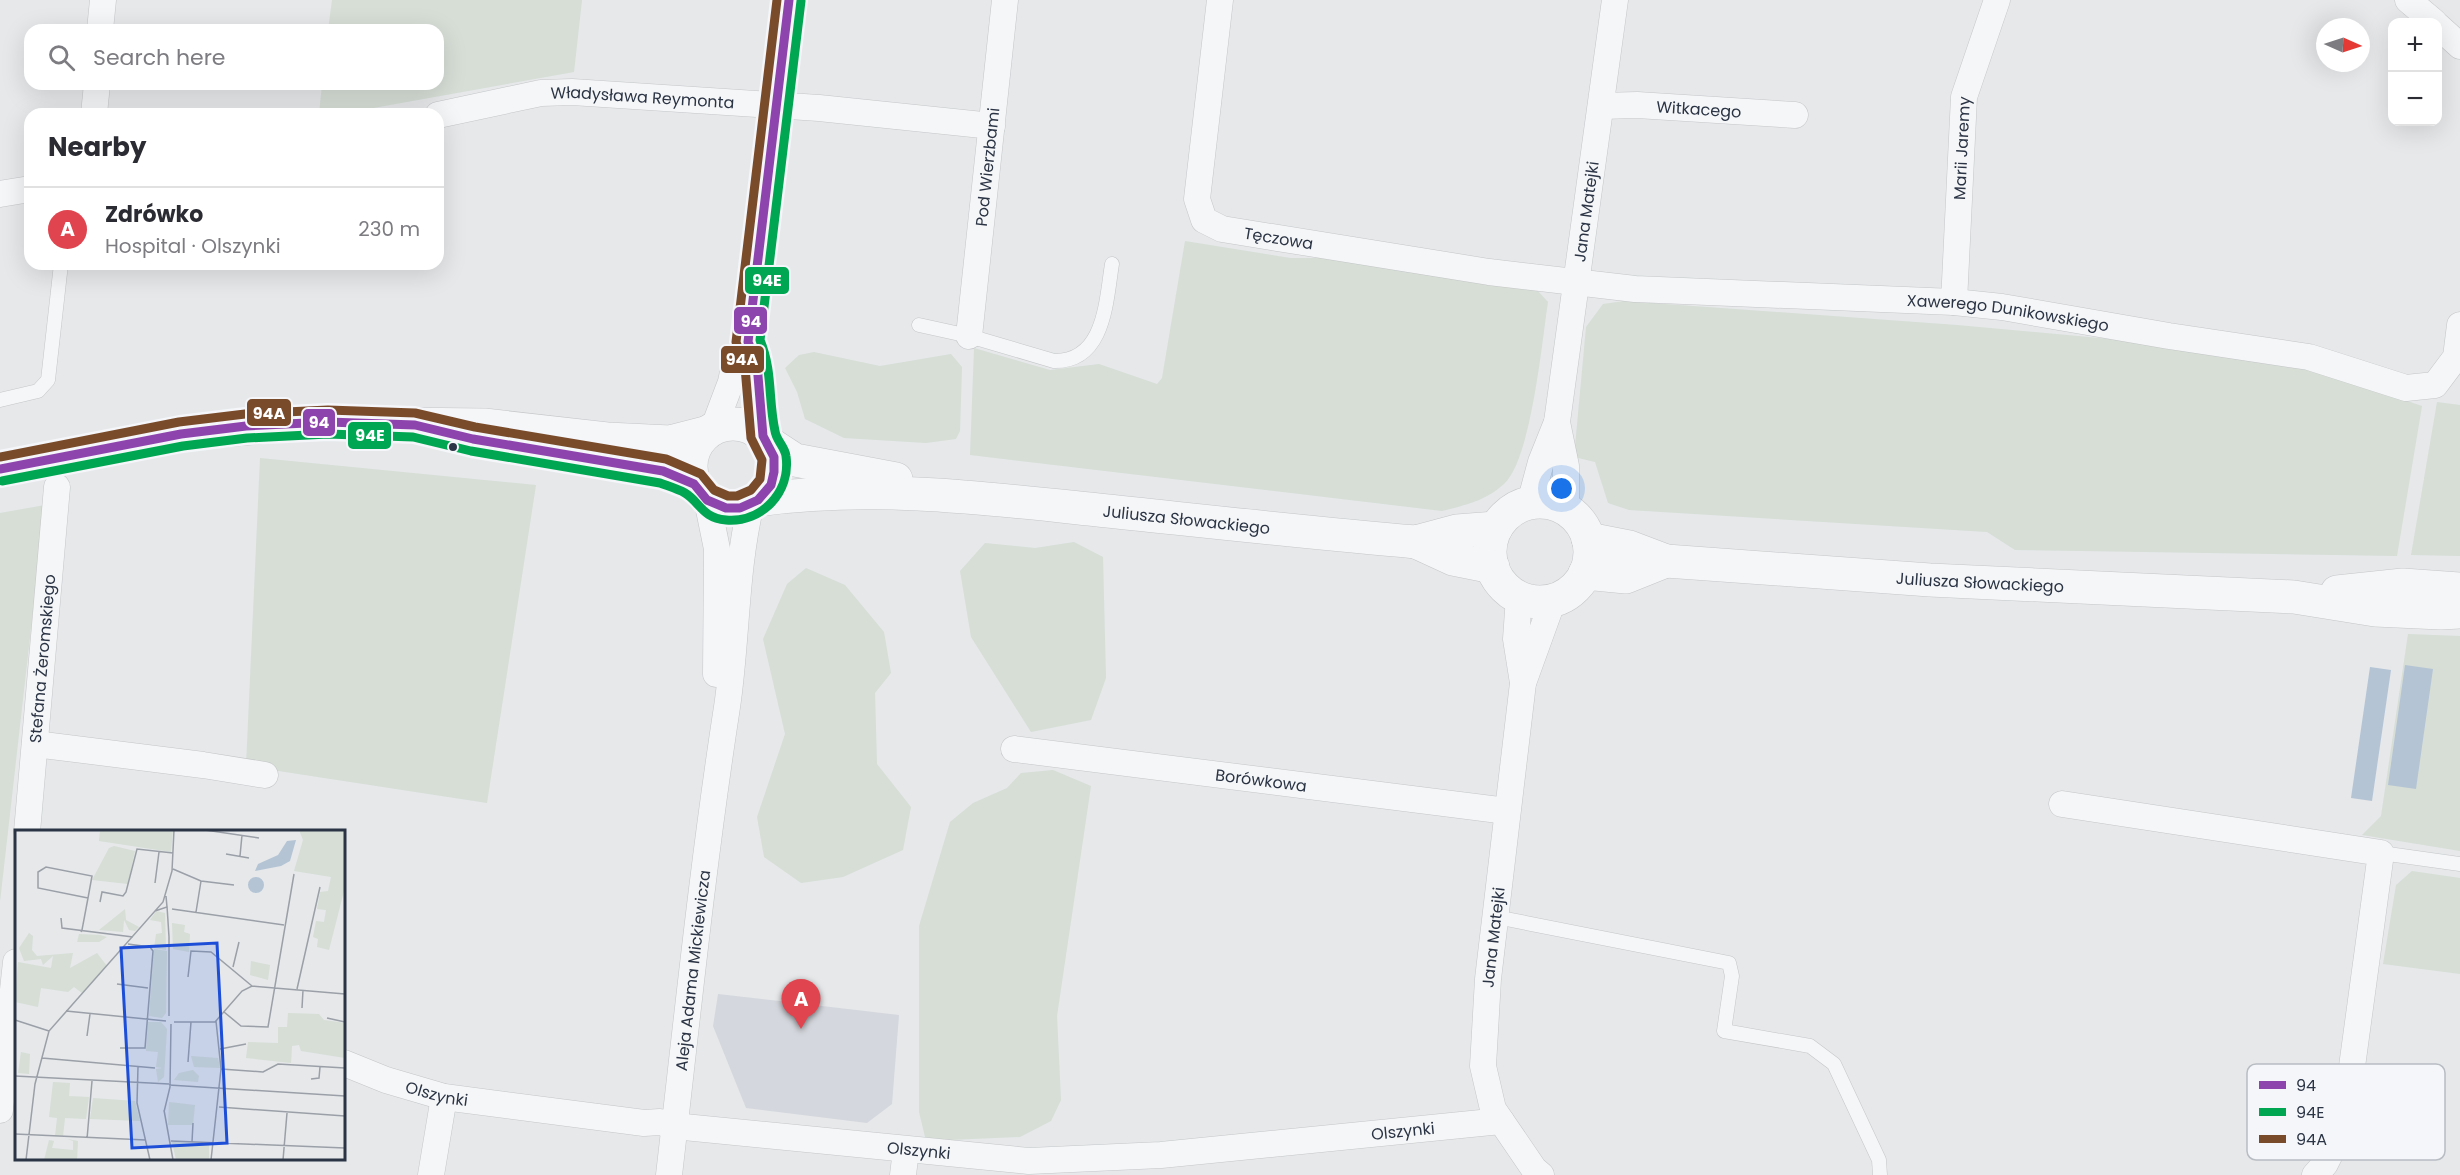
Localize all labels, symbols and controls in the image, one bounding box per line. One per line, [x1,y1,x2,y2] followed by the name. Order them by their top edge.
[2316,18,2370,72] north arrow
[2388,18,2442,126] map controls
[2388,18,2442,72] button: +
[24,24,444,90] search box
[45,41,78,74] icon: search
[93,42,226,73] text: Search here
[2388,72,2442,126] button: −
[550,81,735,114] street label: Władysława Reymonta
[1656,95,1742,124] street label: Witkacego
[1948,96,1976,200] street label: Marii Jaremy
[970,106,1005,228] street label: Pod Wierzbami
[48,129,146,165] text: Nearby
[1568,160,1605,263] street label: Jana Matejki
[105,199,203,230] text: Zdrówko
[60,215,75,243] text: A
[358,215,420,243] text: 230 m
[1242,222,1315,256] street label: Tęczowa
[105,232,281,260] text: Hospital · Olszynki
[744,266,790,295] line badge: 94E
[752,269,782,292] text: 94E
[1906,289,2111,337] street label: Xawerego Dunikowskiego
[733,306,768,335] line badge: 94
[741,310,761,333] text: 94
[720,345,765,374] line badge: 94A
[726,348,758,371] text: 94A
[246,398,292,427] line badge: 94A
[253,402,285,425] text: 94A
[302,408,336,437] line badge: 94
[309,411,329,434] text: 94
[347,421,392,450] line badge: 94E
[355,424,385,447] text: 94E
[447,441,459,453] unlabelled marker
[1547,474,1576,503] your location
[1102,500,1271,540] street label: Juliusza Słowackiego
[1895,567,2064,598] street label: Juliusza Słowackiego
[24,573,61,744] street label: Stefana Żeromskiego
[1214,763,1308,798] street label: Borówkowa
[15,830,345,1160] inset map
[670,869,716,1072] street label: Aleja Adama Mickiewicza
[1477,886,1511,988] street label: Jana Matejki
[782,980,820,1029] pin: A
[2247,1064,2445,1160] legend
[2296,1074,2316,1097] text: 94
[403,1075,469,1112] street label: Olszynki
[2296,1101,2324,1124] text: 94E
[1370,1117,1436,1146] street label: Olszynki
[2296,1128,2327,1151] text: 94A
[886,1136,952,1165] street label: Olszynki

